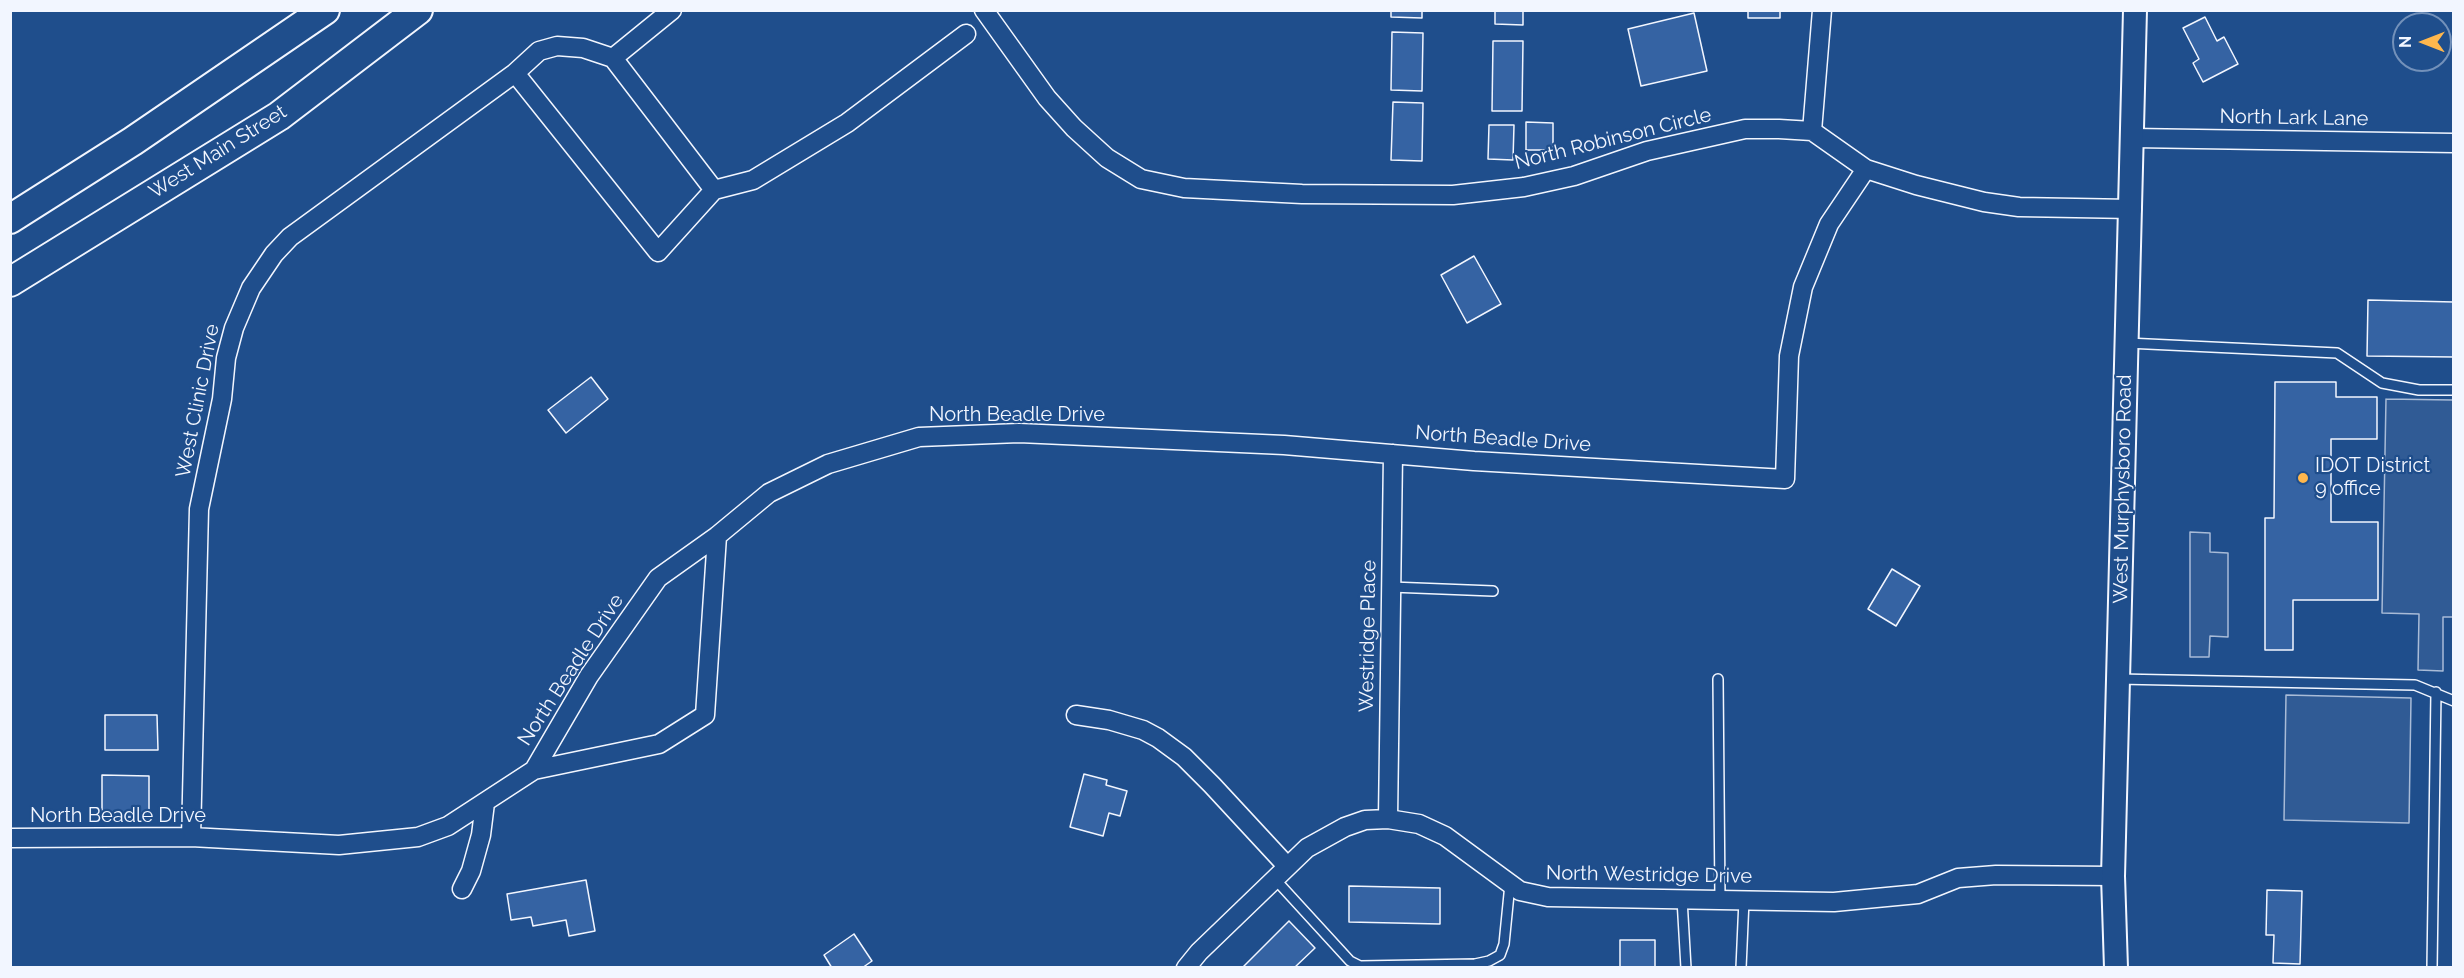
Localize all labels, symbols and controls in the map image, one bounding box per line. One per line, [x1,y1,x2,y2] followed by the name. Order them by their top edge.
[2392,12,2452,72] north arrow
[2396,36,2415,48] text: N
[145,100,291,204] street label: West Main Street
[1512,103,1714,175] street label: North Robinson Circle
[2219,105,2369,131] street label: North Lark Lane
[171,322,225,480] street label: West Clinic Drive
[2109,374,2137,604] street label: West Murphysboro Road
[929,403,1105,427] street label: North Beadle Drive
[1414,421,1592,457] street label: North Beadle Drive
[2315,454,2430,501] place label: IDOT District 9 office
[2296,471,2310,485] marker: IDOT District 9 office
[1355,560,1381,712] street label: Westridge Place
[513,590,629,750] street label: North Beadle Drive
[30,804,206,828] street label: North Beadle Drive
[1546,861,1752,889] street label: North Westridge Drive

